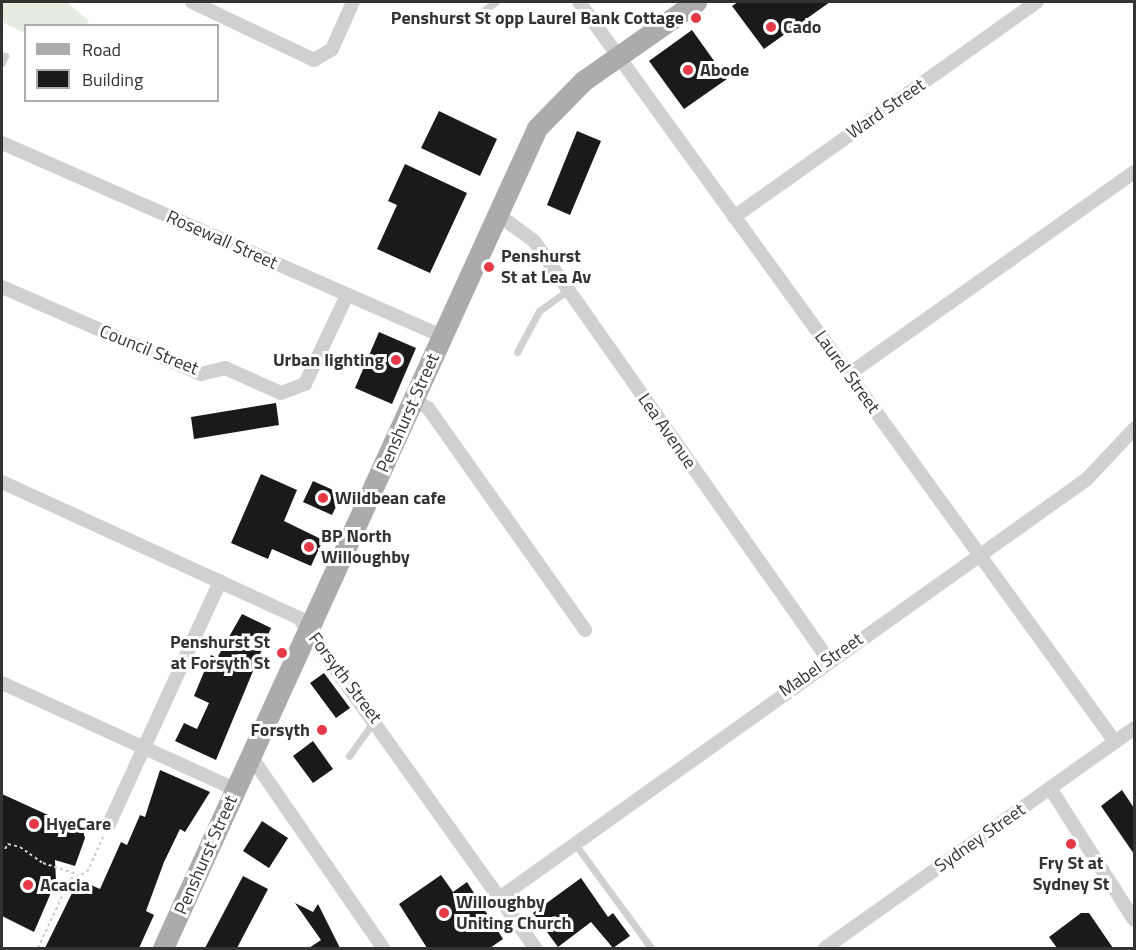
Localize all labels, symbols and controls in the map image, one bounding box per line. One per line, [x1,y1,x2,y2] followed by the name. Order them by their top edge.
[391,7,684,29] place label: Penshurst St opp Laurel Bank Cottage
[689,11,703,25] marker: Penshurst St opp Laurel Bank Cottage
[783,16,821,38] place label: Cado
[764,20,778,34] marker: Cado
[24,24,219,102] legend
[82,36,121,63] text: Road
[700,59,749,81] place label: Abode
[681,63,695,77] marker: Abode
[82,66,143,93] text: Building
[843,74,929,144] street label: Ward Street
[163,206,281,274] street label: Rosewall Street
[501,246,591,288] place label: Penshurst St at Lea Av
[482,260,496,274] marker: Penshurst St at Lea Av
[96,320,202,380] street label: Council Street
[810,326,884,418] street label: Laurel Street
[273,349,384,371] place label: Urban lighting
[372,350,444,476] street label: Penshurst Street
[389,353,403,367] marker: Urban lighting
[633,389,701,473] street label: Lea Avenue
[335,487,446,509] place label: Wildbean cafe
[316,491,330,505] marker: Wildbean cafe
[321,526,410,568] place label: BP North Willoughby
[302,540,316,554] marker: BP North Willoughby
[304,628,386,728] street label: Forsyth Street
[775,628,867,702] street label: Mabel Street
[170,632,270,674] place label: Penshurst St at Forsyth St
[275,646,289,660] marker: Penshurst St at Forsyth St
[251,719,310,741] place label: Forsyth
[315,723,329,737] marker: Forsyth
[170,792,242,918] street label: Penshurst Street
[931,799,1029,877] street label: Sydney Street
[46,813,111,835] place label: HyeCare
[27,817,41,831] marker: HyeCare
[1064,837,1078,851] marker: Fry St at Sydney St
[1033,853,1109,896] place label: Fry St at Sydney St
[40,874,90,896] place label: Acacia
[21,878,35,892] marker: Acacia
[456,892,571,934] place label: Willoughby Uniting Church
[437,906,451,920] marker: Willoughby Uniting Church

